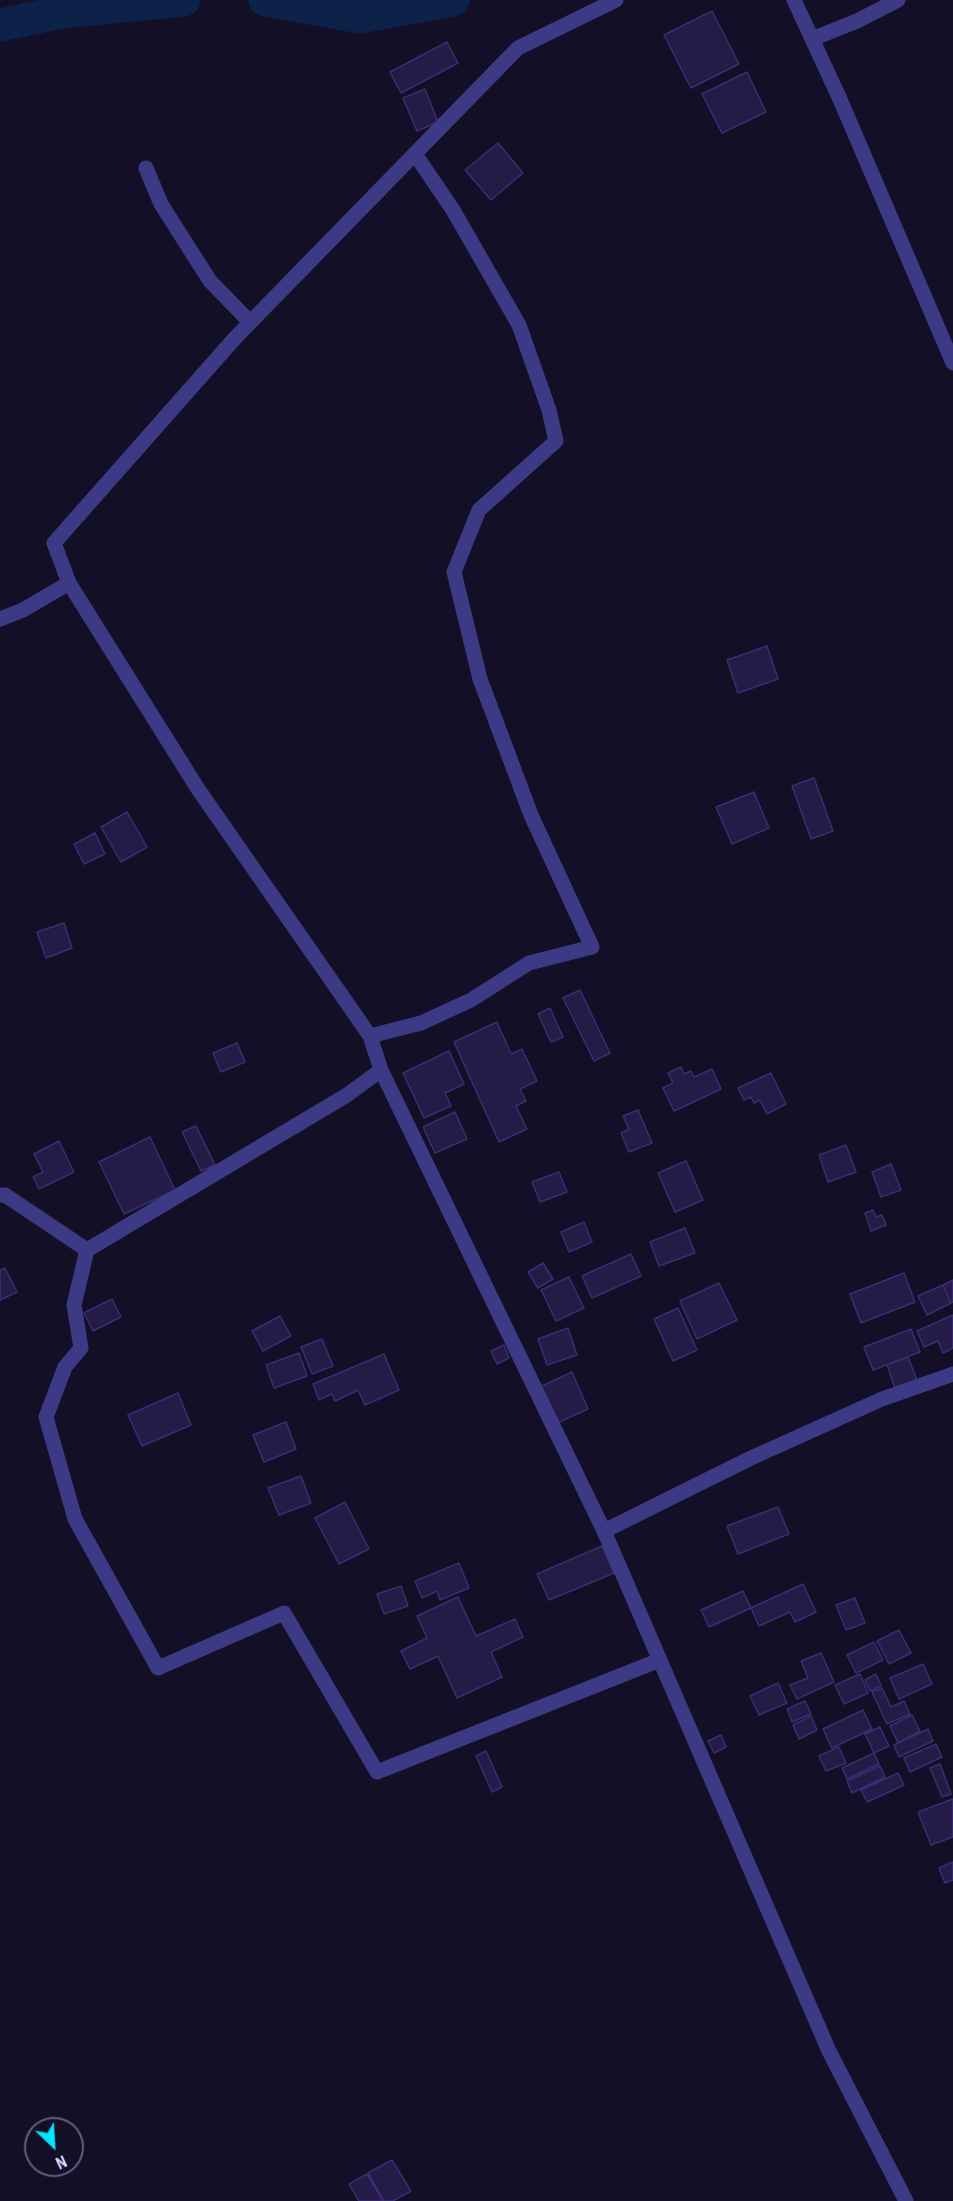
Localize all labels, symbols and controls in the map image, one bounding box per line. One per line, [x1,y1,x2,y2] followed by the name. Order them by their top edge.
[24,2117,84,2177] north arrow
[53,2151,69,2173] text: N

